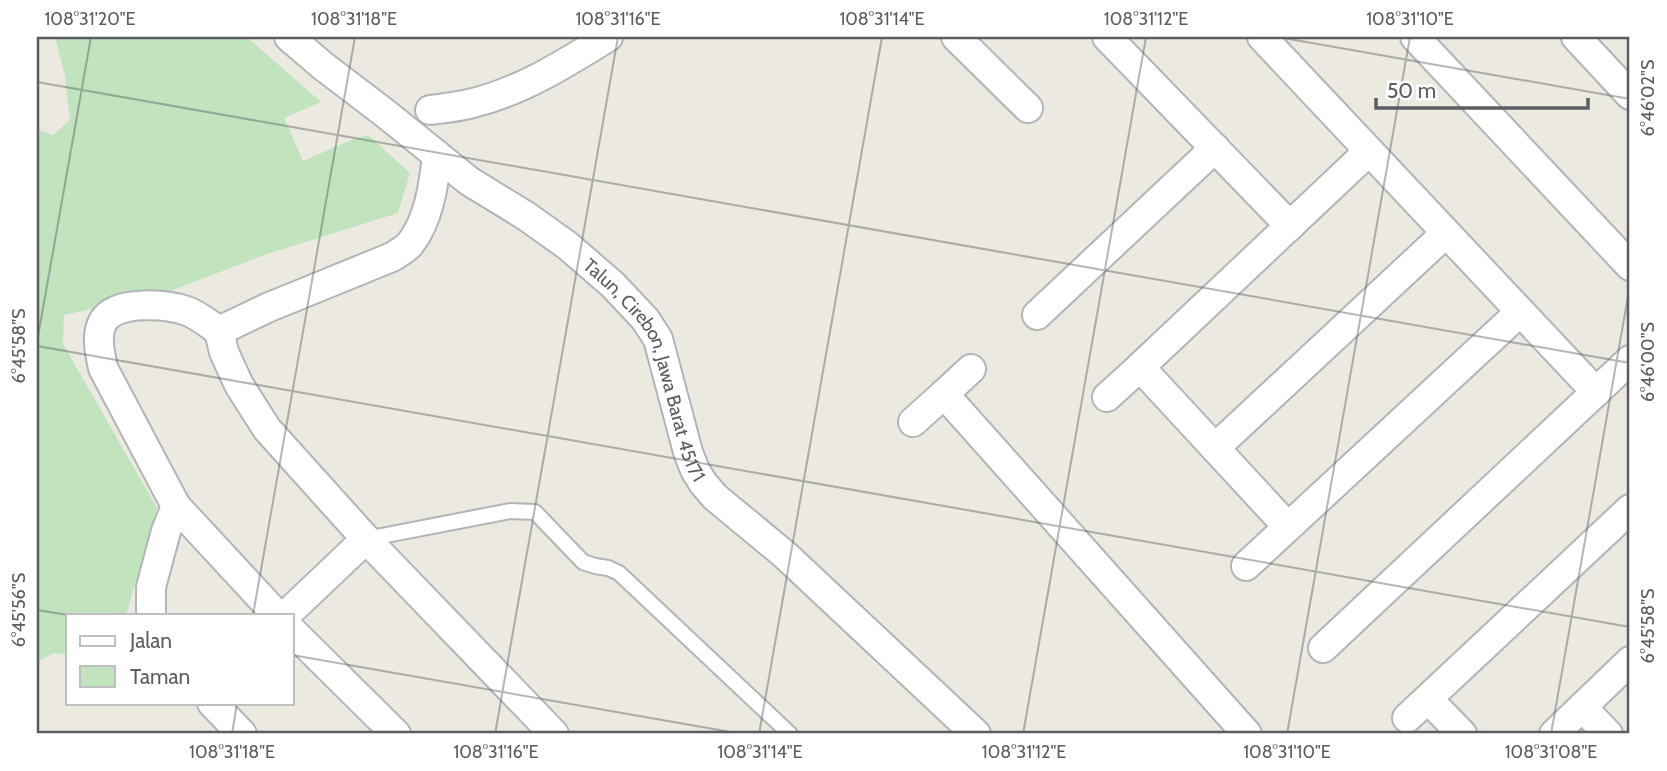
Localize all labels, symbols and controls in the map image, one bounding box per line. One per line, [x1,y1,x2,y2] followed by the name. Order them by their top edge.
[44,8,136,30] text: 108°31'20"E
[311,8,397,30] text: 108°31'18"E
[575,8,661,30] text: 108°31'16"E
[839,8,925,30] text: 108°31'14"E
[1104,8,1188,30] text: 108°31'12"E
[1366,8,1454,30] text: 108°31'10"E
[1637,60,1659,136] text: 6°46'02"S
[1376,66,1588,110] scale bar
[1387,78,1436,103] text: 50 m
[579,253,711,486] street label: Talun, Cirebon, Jawa Barat 45171
[8,309,30,383] text: 6°45'58"S
[1637,322,1659,402] text: 6°46'00"S
[8,573,30,647] text: 6°45'56"S
[1637,589,1659,663] text: 6°45'58"S
[66,614,294,704] legend
[129,628,172,653] text: Jalan
[130,664,190,689] text: Taman
[189,741,275,763] text: 108°31'18"E
[453,741,539,763] text: 108°31'16"E
[717,741,803,763] text: 108°31'14"E
[982,741,1066,763] text: 108°31'12"E
[1243,741,1331,763] text: 108°31'10"E
[1505,741,1597,763] text: 108°31'08"E

